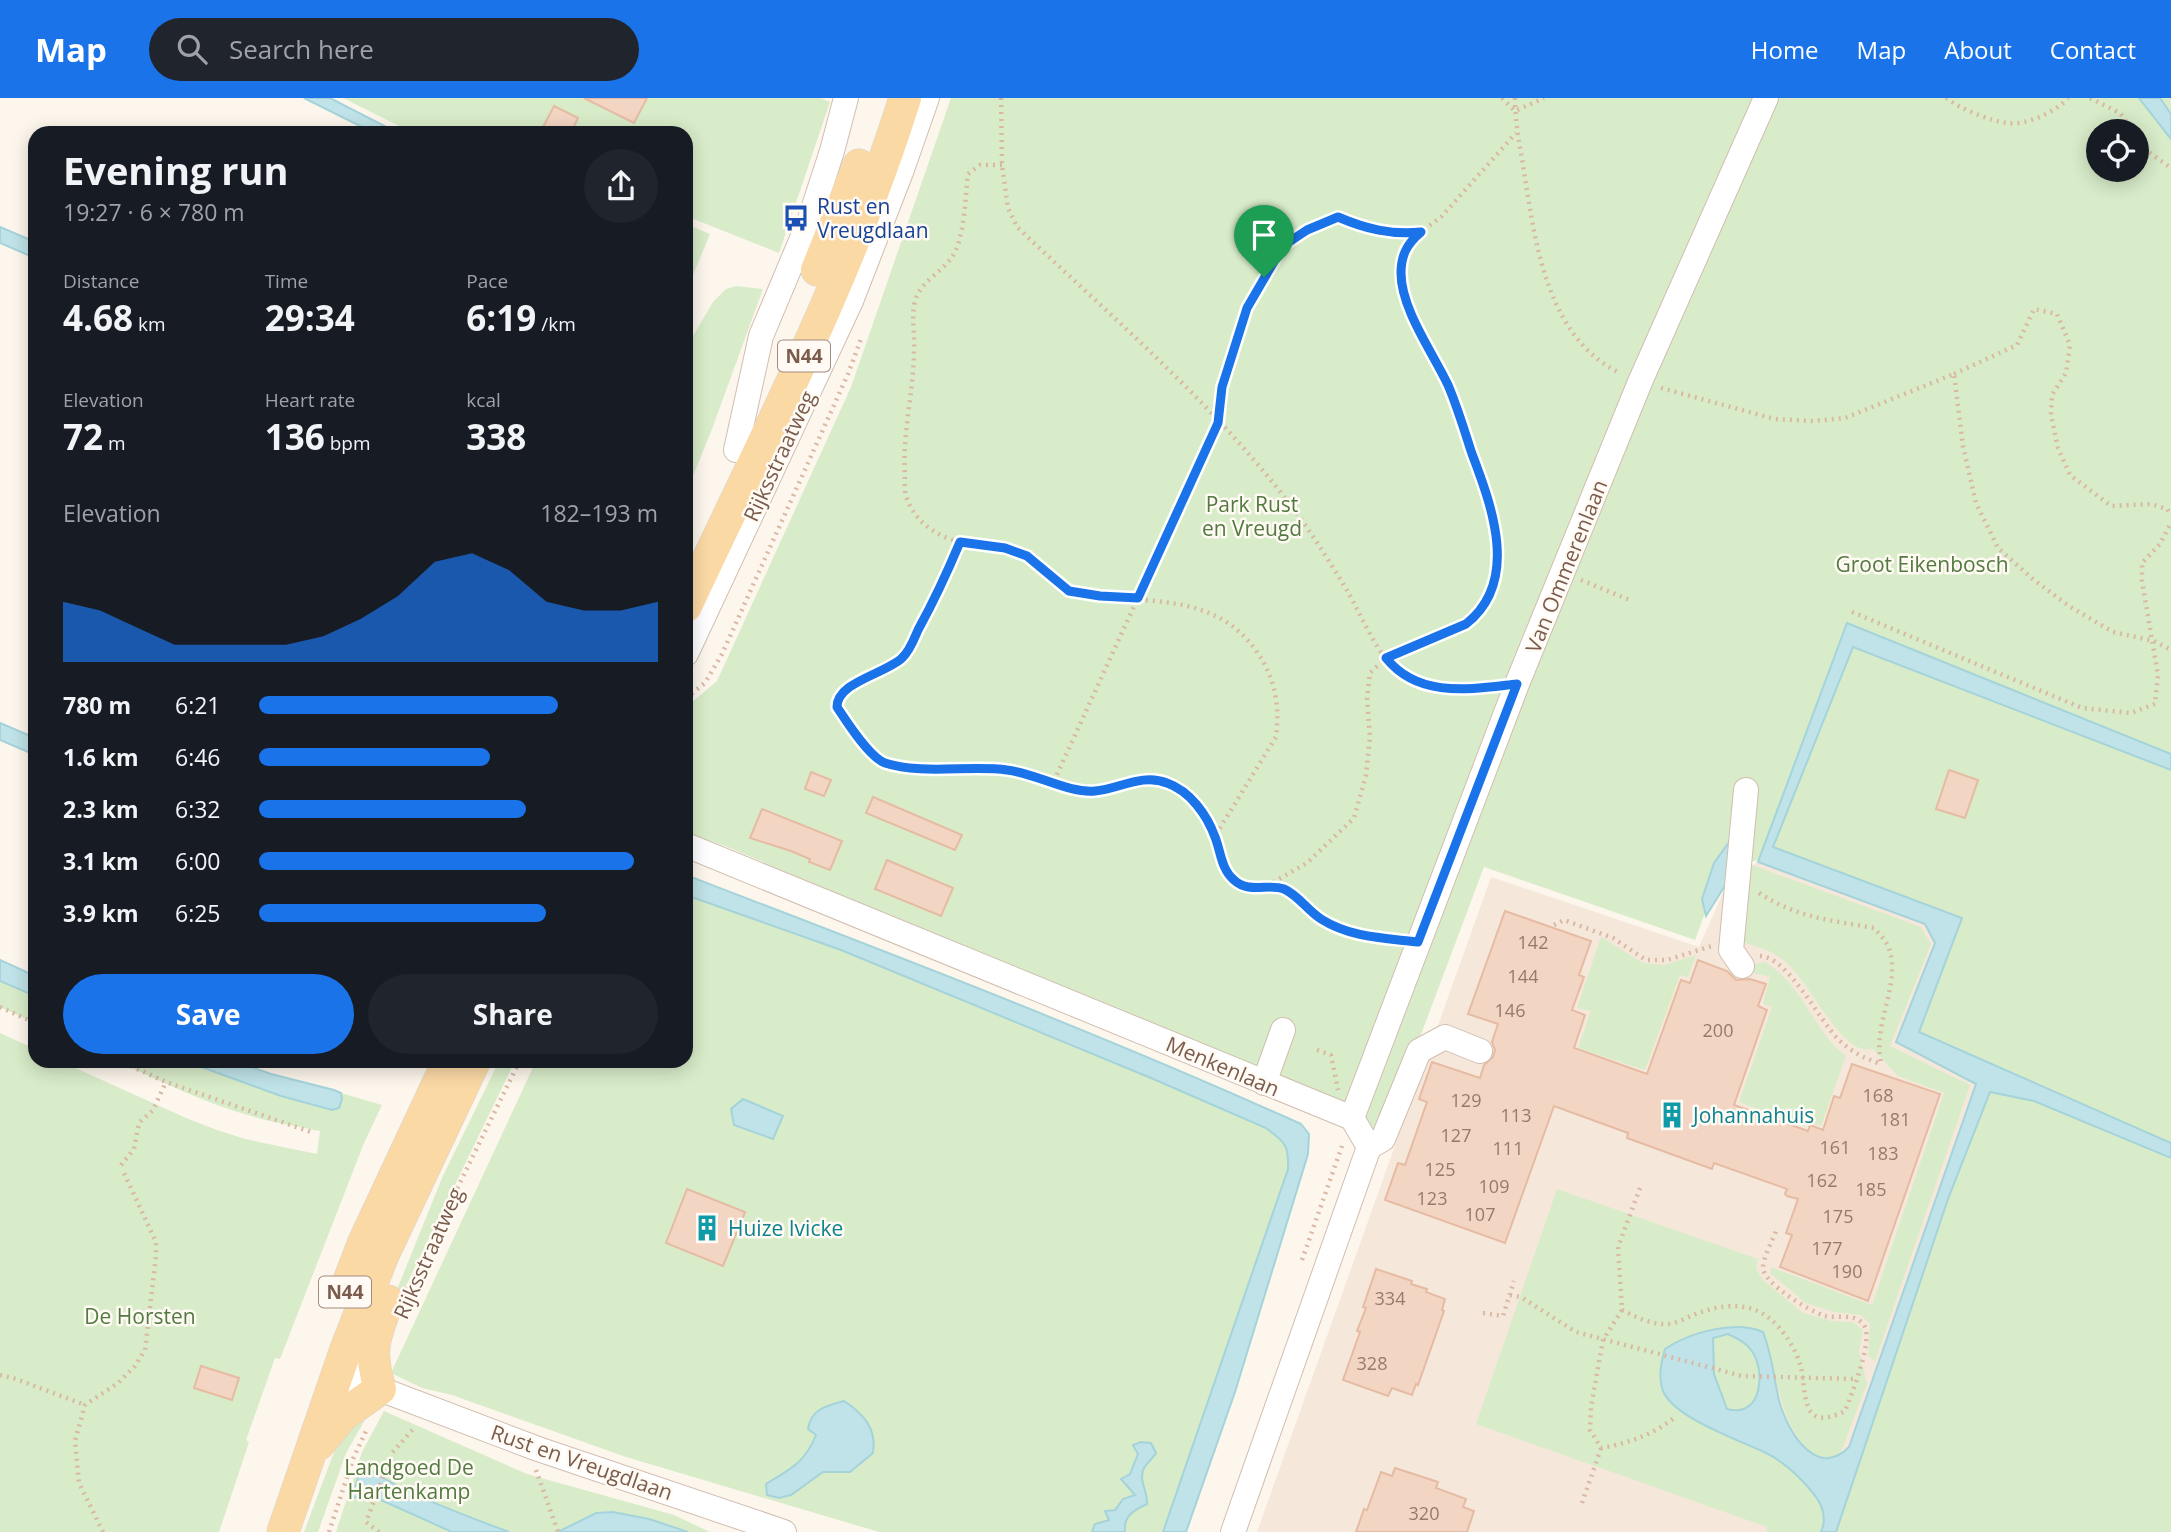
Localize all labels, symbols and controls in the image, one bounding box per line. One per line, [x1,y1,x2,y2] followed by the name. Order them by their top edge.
[149,18,639,81] search box
[35,27,107,72] text: Map
[173,30,211,68] icon: search
[229,31,374,67] text: Search here
[1751,33,1819,66] text: Home
[1857,33,1906,66] text: Map
[1944,33,2012,66] text: About
[2050,33,2136,66] text: Contact
[2086,119,2149,182] map controls
[2086,119,2149,182] button: locate
[63,144,288,196] text: Evening run
[584,149,658,223] button: share
[817,192,929,244] place label: Rust en Vreugdlaan
[63,196,245,228] text: 19:27 · 6 × 780 m
[781,203,811,233] bus stop icon: Rust en Vreugdlaan
[1234,205,1294,277] pin
[1245,216,1283,254] icon: arrive
[63,268,139,294] text: Distance
[265,268,308,294] text: Time
[466,268,508,294] text: Pace
[63,294,133,341] text: 4.68
[265,294,355,341] text: 29:34
[466,294,536,341] text: 6:19
[133,311,166,337] text: km
[536,311,576,337] text: /km
[778,340,830,372] road number: N44
[737,386,821,526] street label: Rijksstraatweg
[63,387,144,413] text: Elevation
[265,387,355,413] text: Heart rate
[466,387,501,413] text: kcal
[63,413,103,460] text: 72
[265,413,325,460] text: 136
[466,413,526,460] text: 338
[103,430,126,456] text: m
[325,430,370,456] text: bpm
[1518,475,1614,657] street label: Van Ommerenlaan
[1202,490,1302,542] park label: Park Rust en Vreugd
[63,497,161,529] text: Elevation
[540,497,658,529] text: 182–193 m
[1835,550,2009,578] park label: Groot Eikenbosch
[63,689,131,721] text: 780 m
[175,689,221,721] text: 6:21
[63,741,139,773] text: 1.6 km
[175,741,221,773] text: 6:46
[63,793,139,825] text: 2.3 km
[175,793,221,825] text: 6:32
[63,845,139,877] text: 3.1 km
[175,845,221,877] text: 6:00
[63,897,139,929] text: 3.9 km
[175,897,221,929] text: 6:25
[1518,930,1548,954] house number: 142
[1508,964,1538,988] house number: 144
[63,974,354,1054] button: Save
[368,974,658,1054] button: Share
[1495,998,1525,1022] house number: 146
[1703,1018,1733,1042] house number: 200
[1162,1030,1284,1102] street label: Menkenlaan
[1863,1083,1893,1107] house number: 168
[1451,1088,1481,1112] house number: 129
[1657,1100,1687,1130] building icon: Johannahuis
[1691,1101,1814,1129] place label: Johannahuis
[1501,1103,1531,1127] house number: 113
[1880,1107,1910,1131] house number: 181
[1441,1123,1471,1147] house number: 127
[1820,1135,1850,1159] house number: 161
[1493,1136,1523,1160] house number: 111
[1868,1141,1898,1165] house number: 183
[1425,1157,1455,1181] house number: 125
[1807,1168,1837,1192] house number: 162
[1479,1174,1509,1198] house number: 109
[1856,1177,1886,1201] house number: 185
[387,1183,469,1323] street label: Rijksstraatweg
[1417,1186,1447,1210] house number: 123
[1465,1202,1495,1226] house number: 107
[1823,1204,1853,1228] house number: 175
[692,1213,722,1243] building icon: Huize Ivicke
[728,1214,843,1242] place label: Huize Ivicke
[1812,1236,1842,1260] house number: 177
[1832,1259,1862,1283] house number: 190
[319,1276,371,1308] road number: N44
[1375,1286,1405,1310] house number: 334
[84,1302,196,1330] park label: De Horsten
[1357,1351,1387,1375] house number: 328
[487,1418,677,1506] street label: Rust en Vreugdlaan
[344,1453,474,1505] park label: Landgoed De Hartenkamp
[1409,1501,1439,1525] house number: 320

